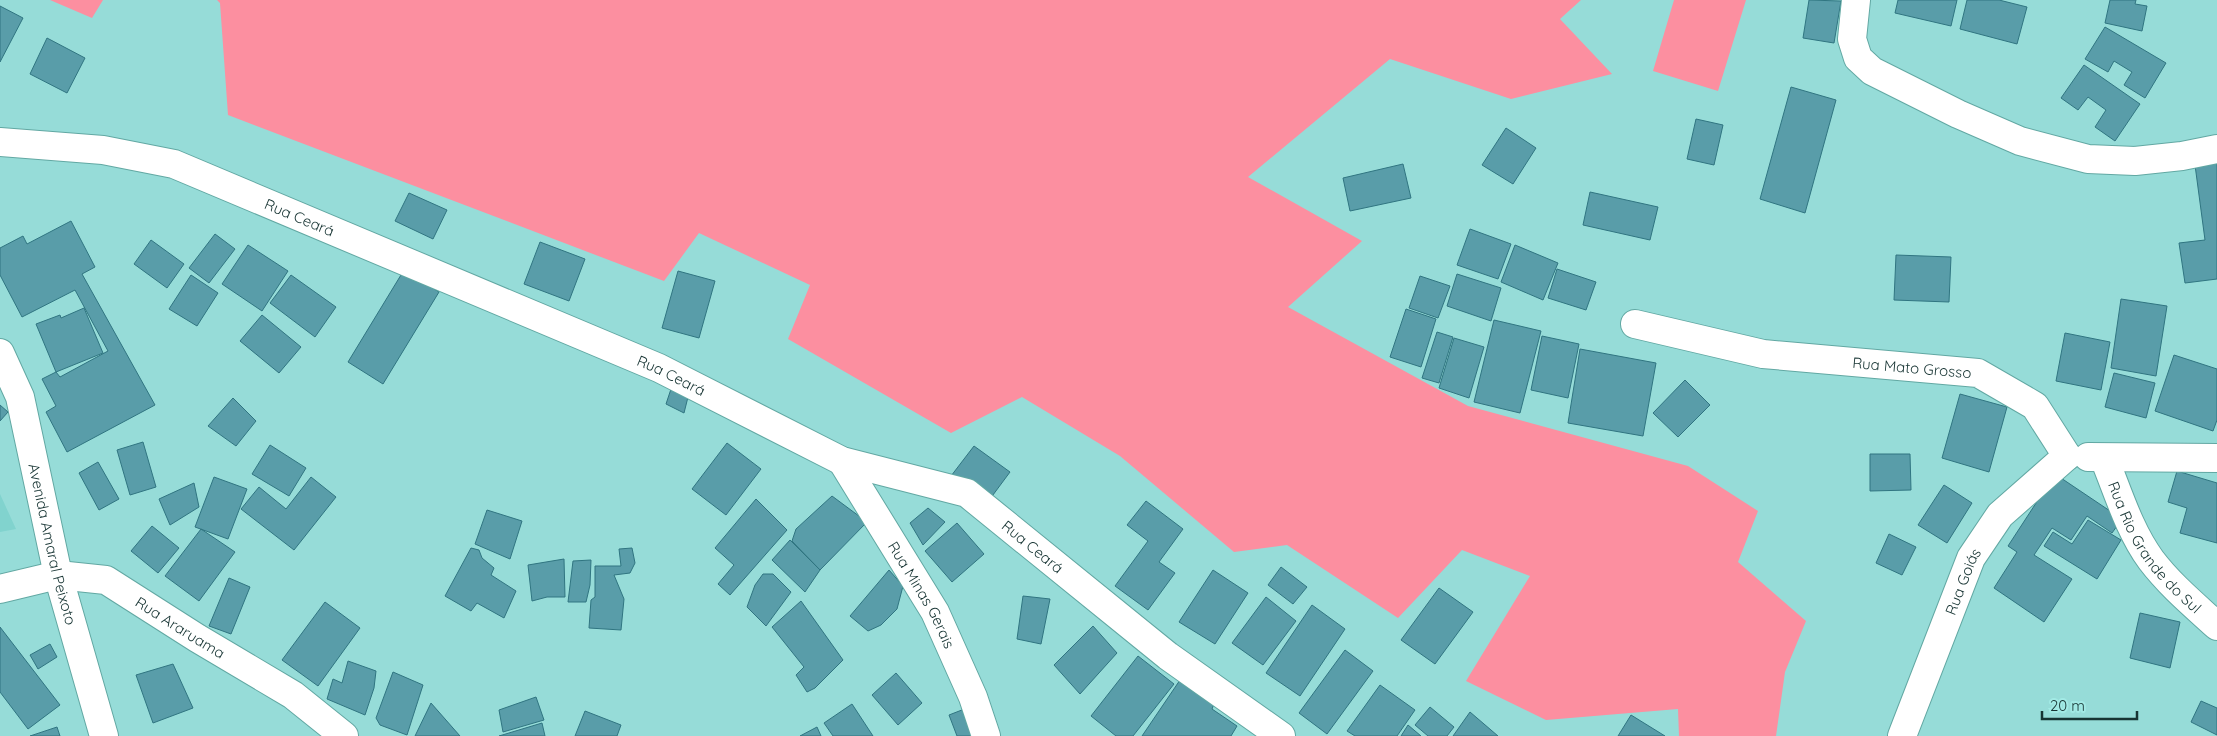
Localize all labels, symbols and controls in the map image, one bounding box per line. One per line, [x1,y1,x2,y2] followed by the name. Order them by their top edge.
[262,194,337,240] street label: Rua Ceará
[634,350,709,400] street label: Rua Ceará
[1852,352,1972,382] street label: Rua Mato Grosso
[25,462,81,627] street label: Avenida Amaral Peixoto
[2104,479,2206,617] street label: Rua Rio Grande do Sul
[998,516,1068,577] street label: Rua Ceará
[884,538,959,651] street label: Rua Minas Gerais
[1940,544,1985,618] street label: Rua Goiás
[132,592,229,662] street label: Rua Araruama
[2042,688,2137,720] scale bar
[2050,696,2085,715] text: 20 m

